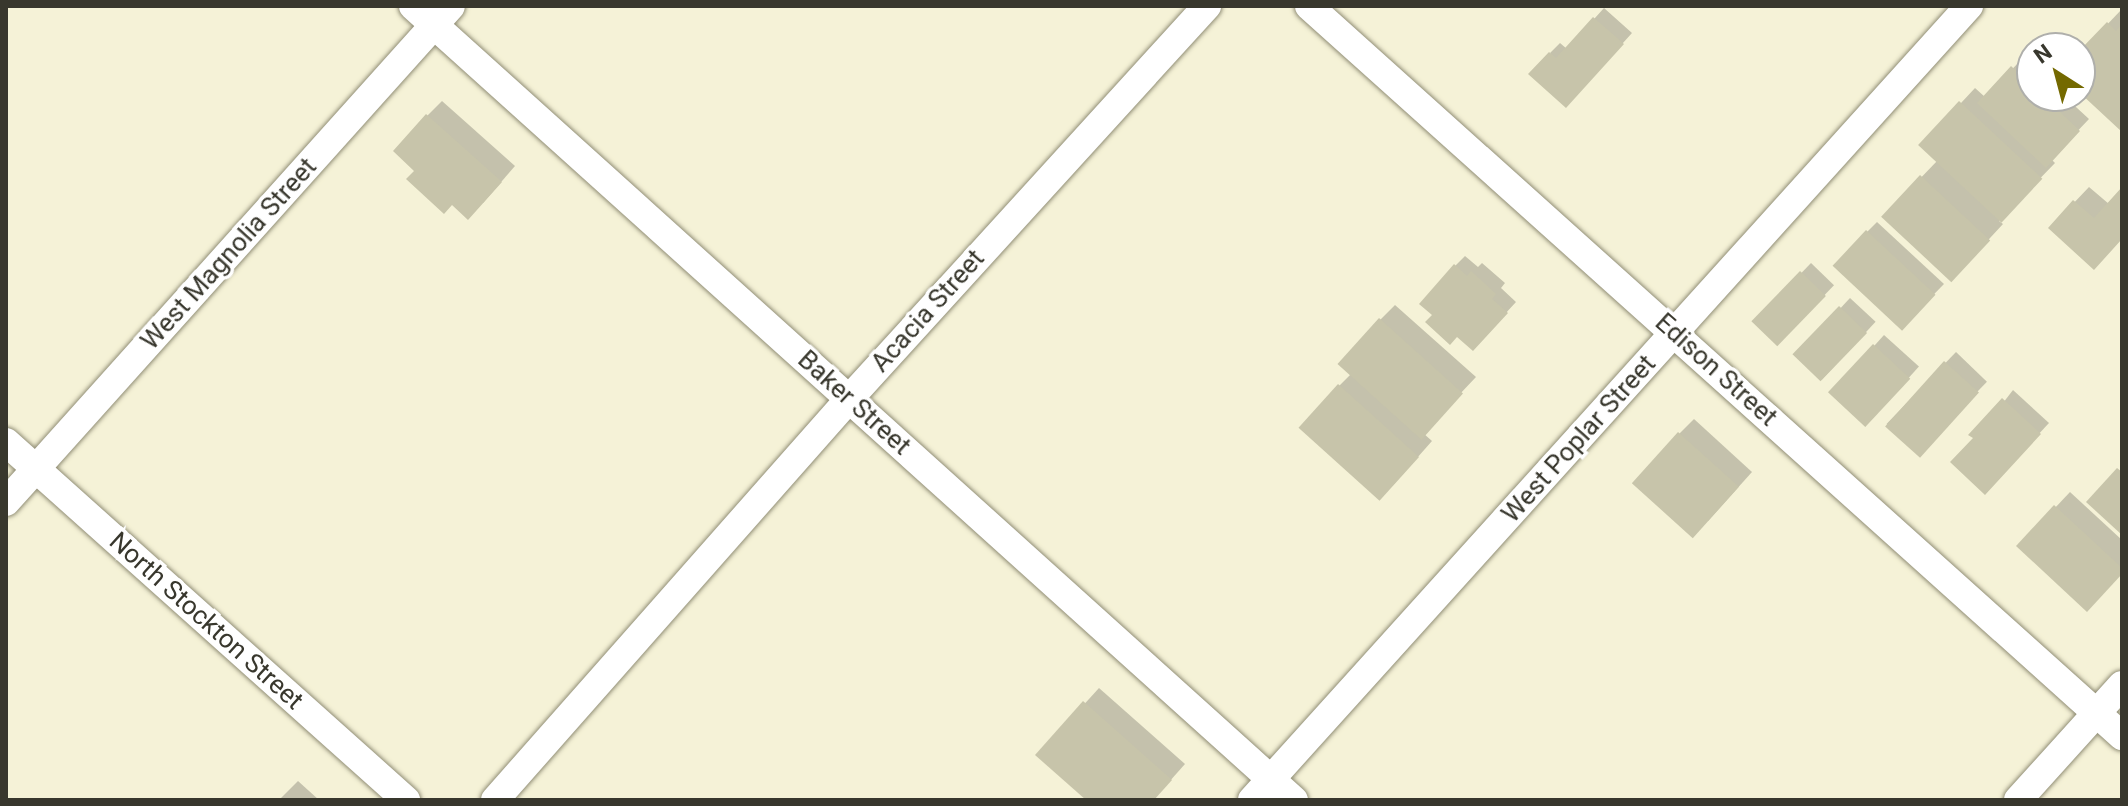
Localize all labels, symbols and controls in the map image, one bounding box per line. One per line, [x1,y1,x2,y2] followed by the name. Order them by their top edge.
[2016,32,2096,112] north arrow
[2029,39,2056,68] text: N
[135,152,323,356] street label: West Magnolia Street
[865,243,991,379] street label: Acacia Street
[1649,307,1783,433] street label: Edison Street
[791,344,917,462] street label: Baker Street
[1496,349,1662,529] street label: West Poplar Street
[103,526,309,716] street label: North Stockton Street

